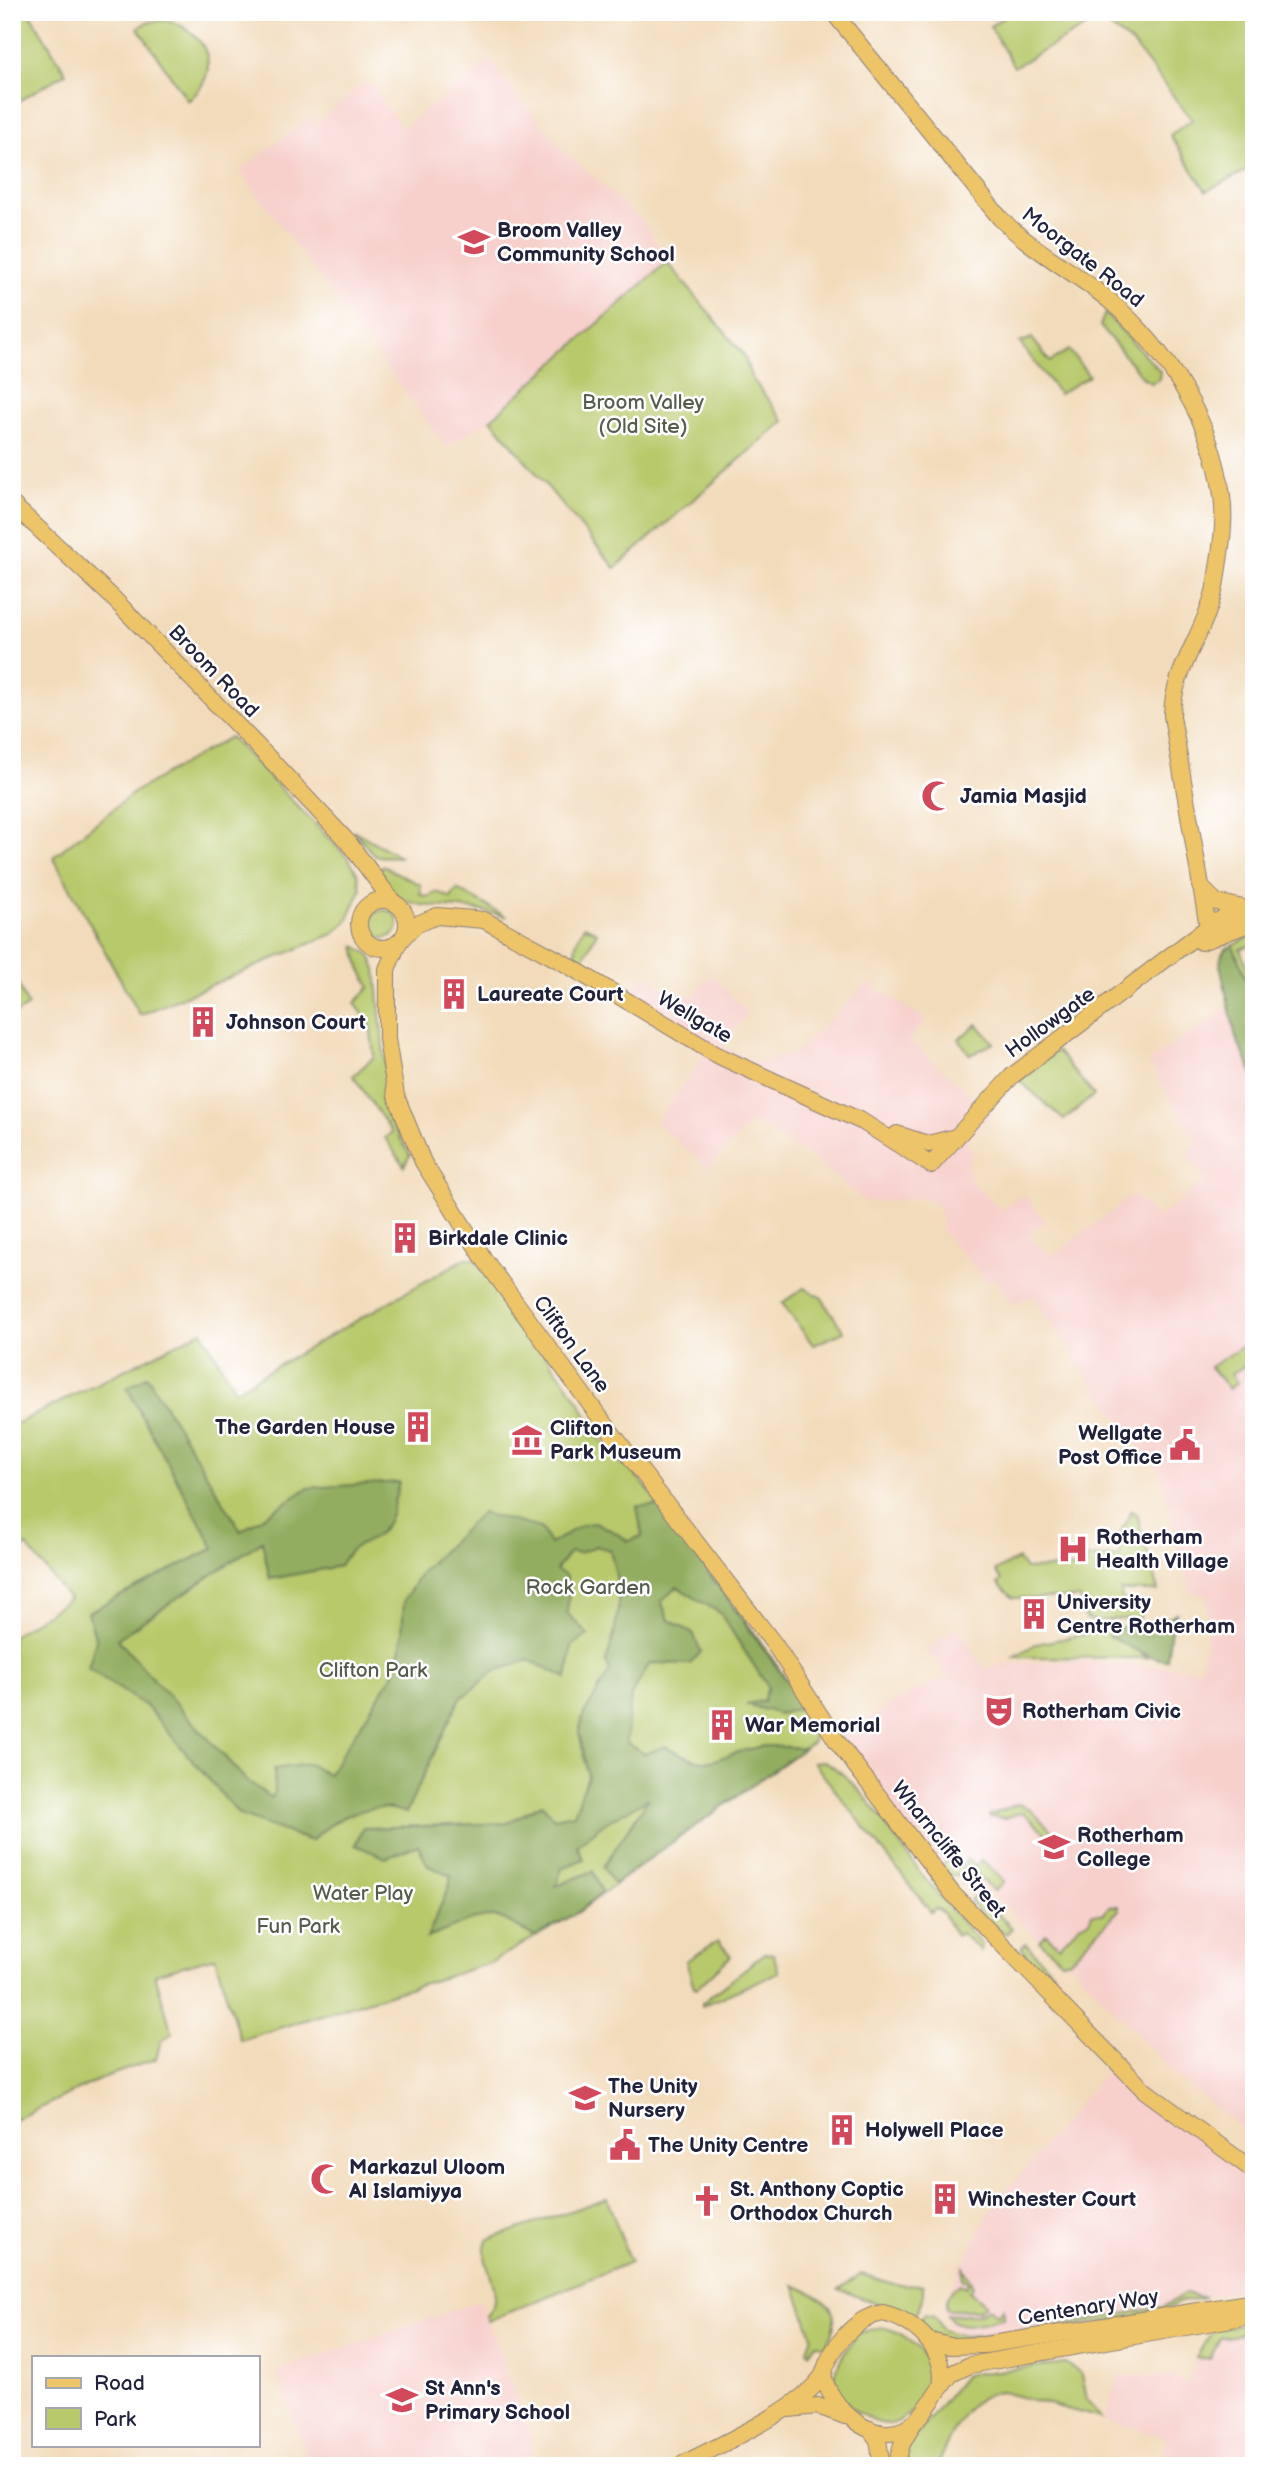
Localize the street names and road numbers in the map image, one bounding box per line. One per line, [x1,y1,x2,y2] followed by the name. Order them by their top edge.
[1017,202,1149,313] street label: Moorgate Road
[163,620,264,723] street label: Broom Road
[1001,982,1100,1063] street label: Hollowgate
[653,986,736,1049] street label: Wellgate
[528,1291,615,1398] street label: Clifton Lane
[886,1776,1012,1923] street label: Wharncliffe Street
[1016,2284,1161,2331] street label: Centenary Way

